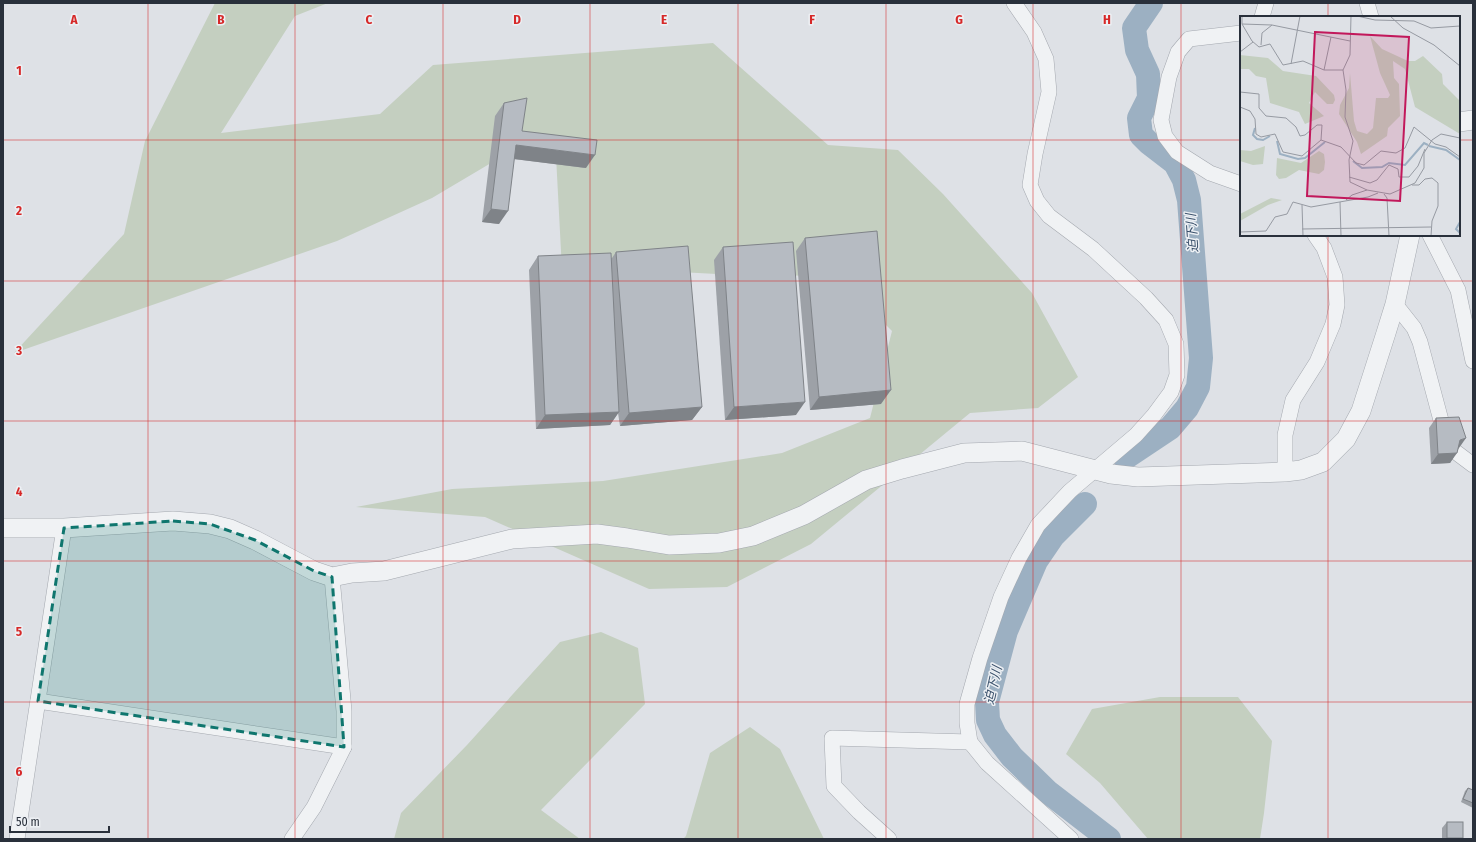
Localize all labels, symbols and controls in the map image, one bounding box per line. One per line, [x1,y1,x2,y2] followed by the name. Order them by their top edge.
[69,12,78,27] text: A
[217,12,225,27] text: B
[366,12,373,27] text: C
[513,12,521,27] text: D
[661,12,667,27] text: E
[809,12,815,27] text: F
[955,12,963,27] text: G
[1103,12,1111,27] text: H
[1240,16,1460,236] inset map
[16,63,22,78] text: 1
[15,203,22,218] text: 2
[1183,211,1201,253] water label: 迫下川
[15,343,22,358] text: 3
[16,484,23,499] text: 4
[16,624,22,639] text: 5
[981,662,1005,706] water label: 迫下川
[16,764,23,779] text: 6
[10,808,109,834] scale bar
[16,815,40,829] text: 50 m

